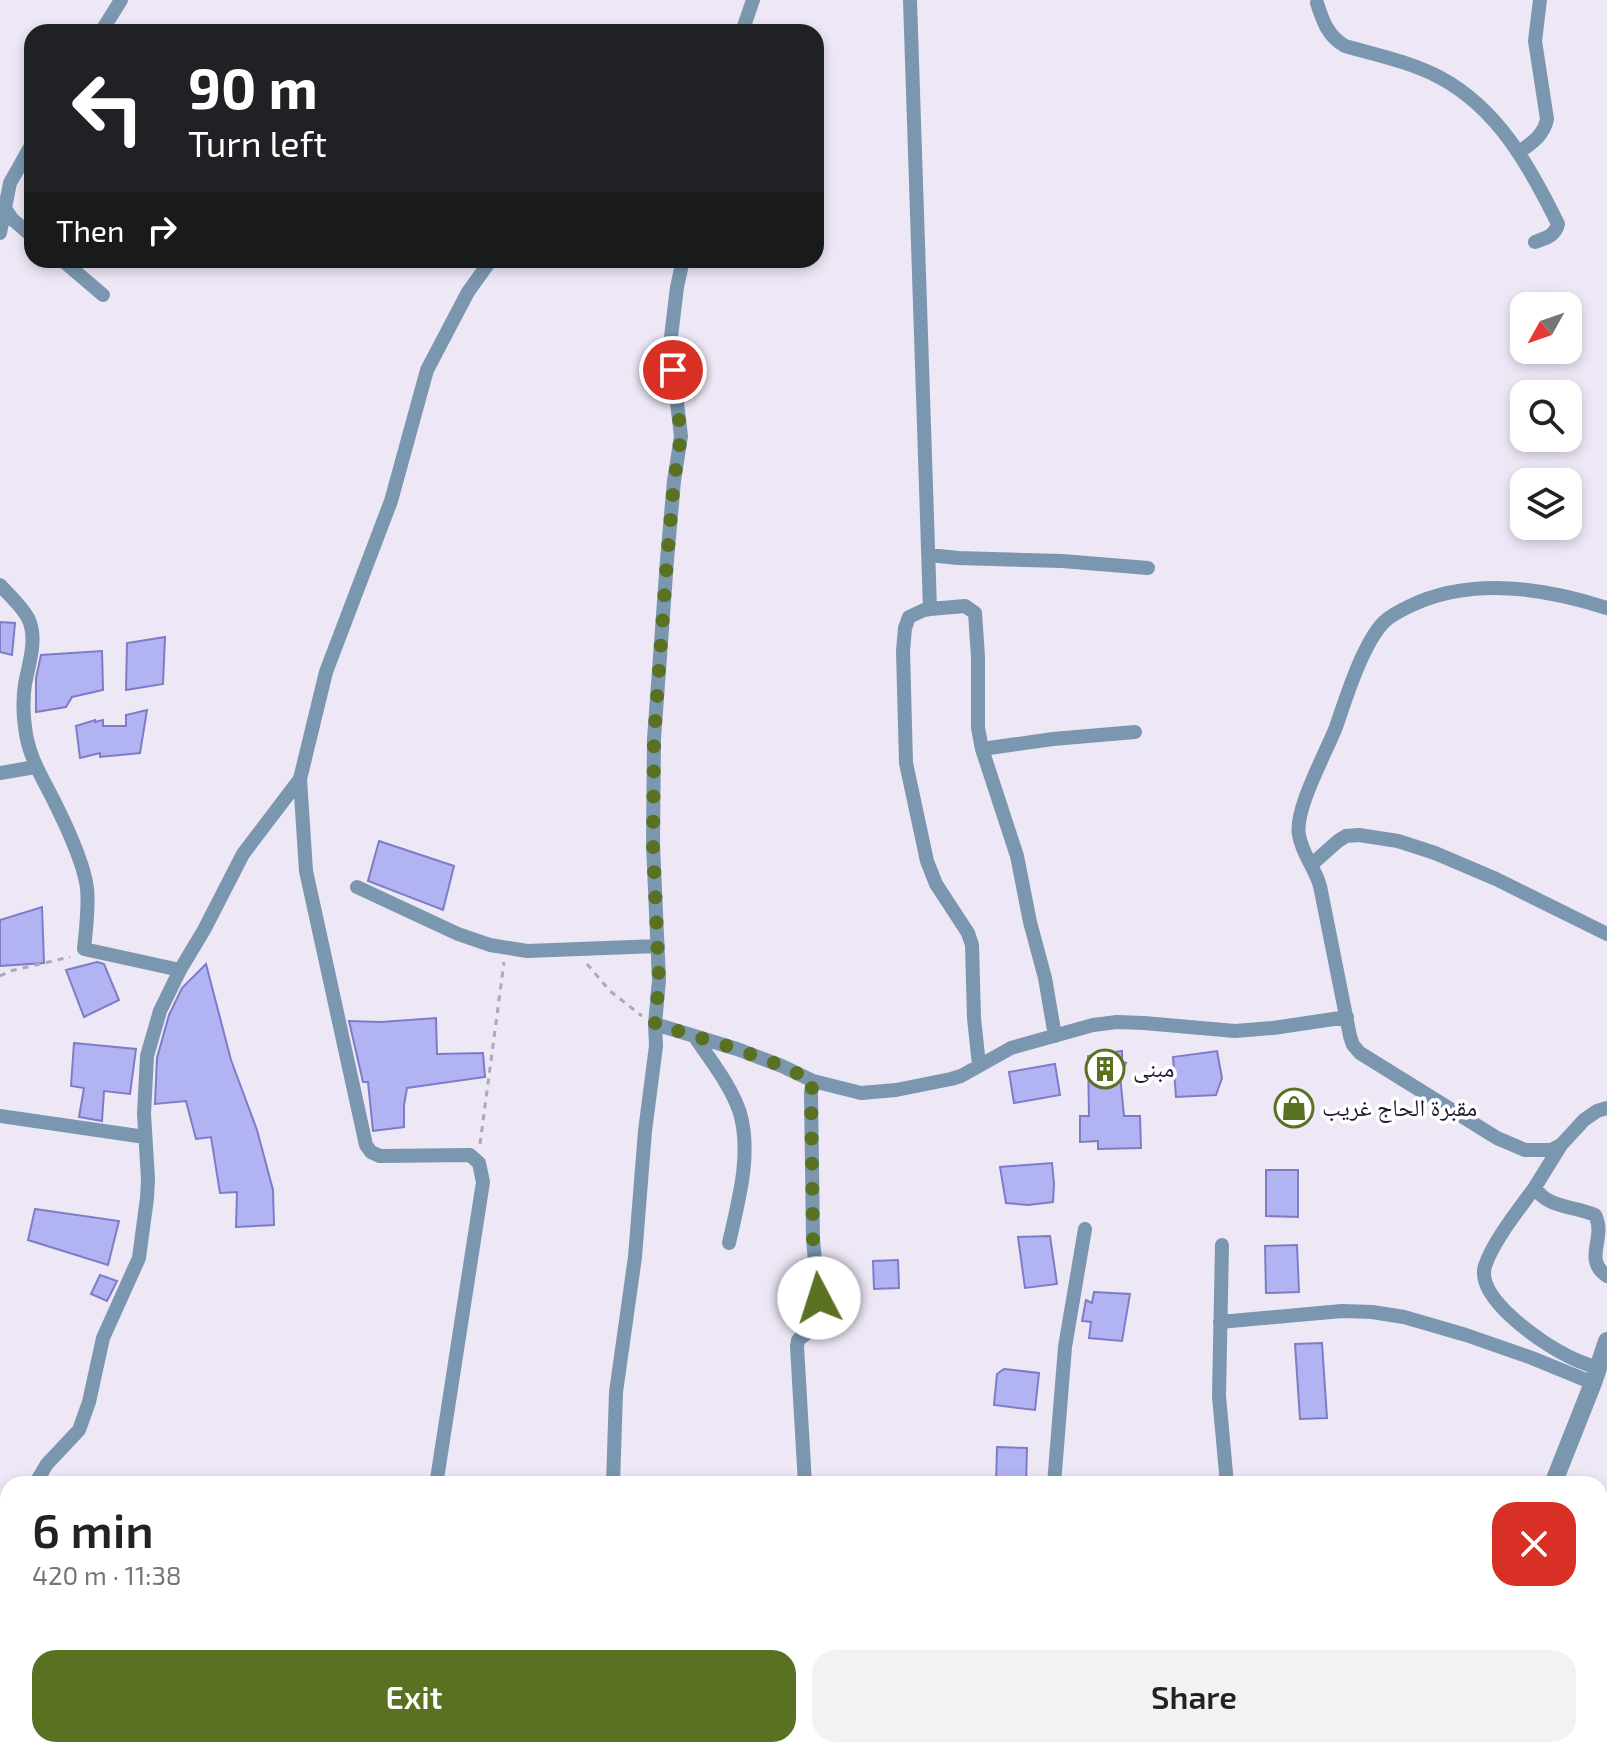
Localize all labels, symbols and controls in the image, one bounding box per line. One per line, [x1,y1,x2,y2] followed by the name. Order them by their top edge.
[188,53,318,120] text: 90 m
[56,56,160,160] icon: left
[188,121,327,164] text: Turn left
[140,208,184,252] icon: right
[56,212,124,248] text: Then
[1510,292,1582,364] north arrow
[1510,292,1582,540] map controls
[639,336,707,404] pin
[651,348,695,392] icon: arrive
[1510,380,1582,452] button: search
[1510,468,1582,540] button: layers
[1084,1048,1126,1090] building icon: مبنى
[1133,1053,1174,1083] place label: مبنى
[1273,1087,1315,1129] shop icon: مقبرة الحاج غريب
[1322,1092,1477,1123] place label: مقبرة الحاج غريب
[777,1256,861,1340] position arrow
[32,1500,154,1558] text: 6 min
[1492,1502,1576,1586] button: close
[32,1559,182,1590] text: 420 m · 11:38
[32,1650,796,1742] button: Exit
[812,1650,1576,1742] button: Share

